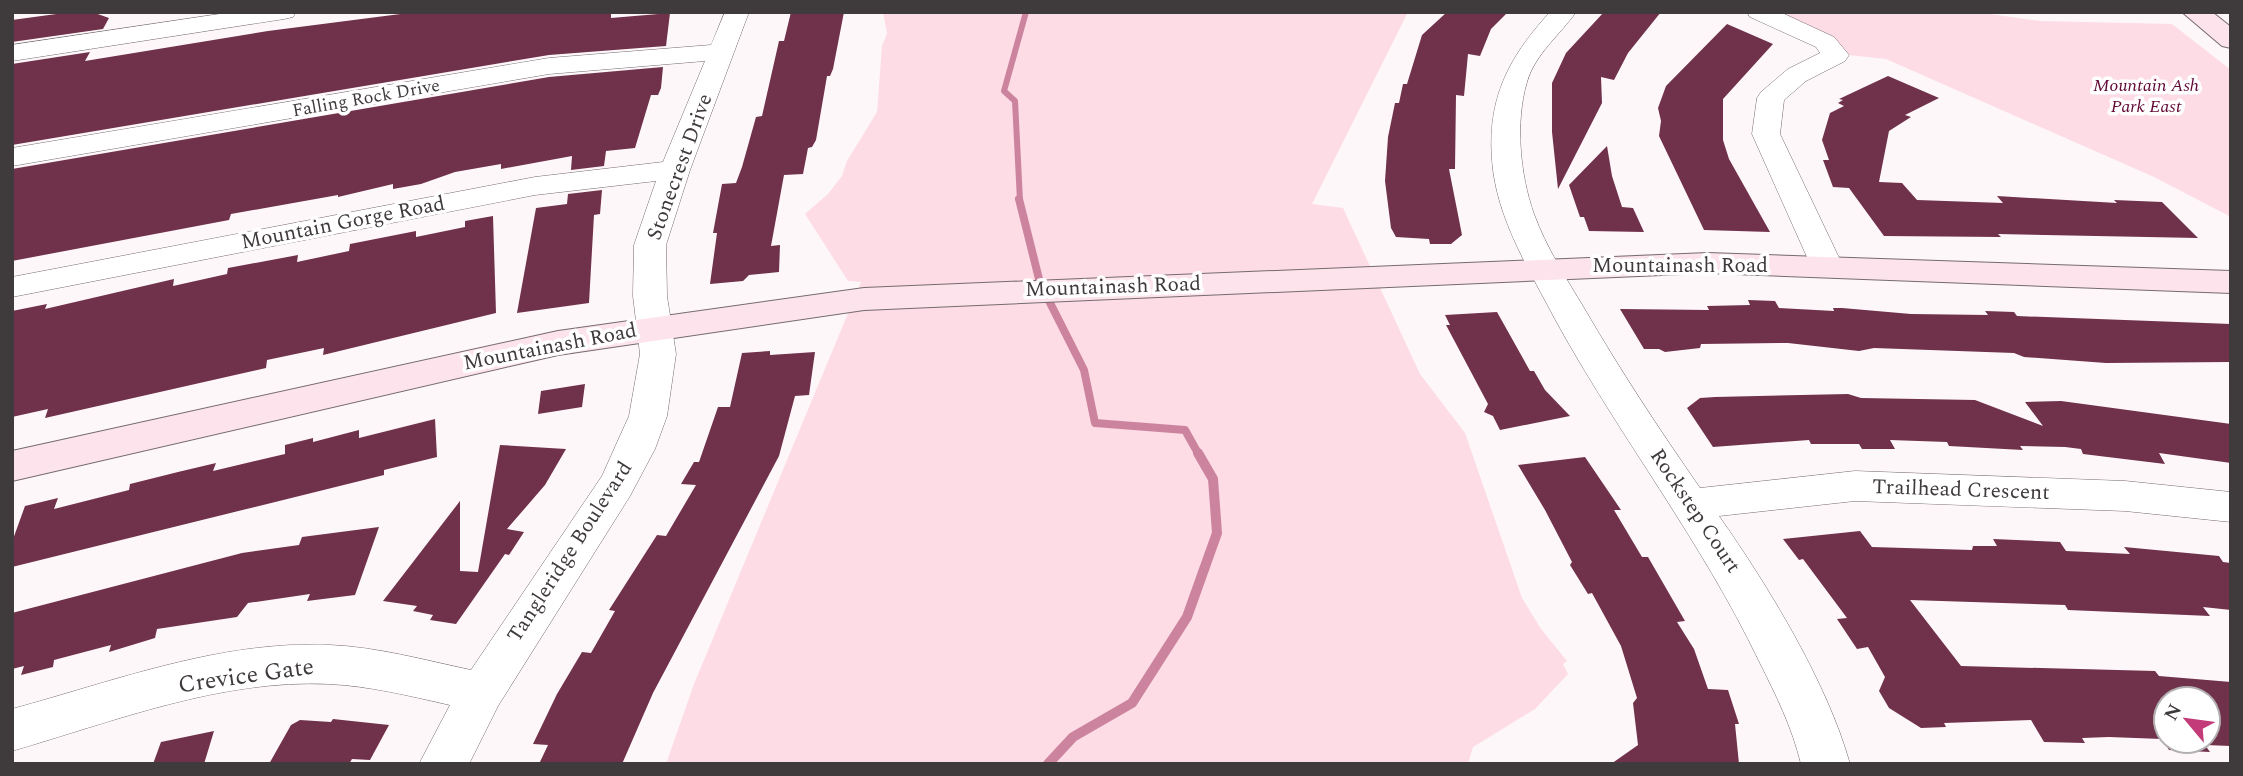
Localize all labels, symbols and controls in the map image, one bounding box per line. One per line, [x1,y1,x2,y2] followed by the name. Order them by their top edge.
[290,72,442,124] street label: Falling Rock Drive
[2093,72,2199,120] park label: Mountain Ash Park East
[639,89,721,245] street label: Stonecrest Drive
[238,188,448,258] street label: Mountain Gorge Road
[1592,250,1768,282] street label: Mountainash Road
[1024,268,1202,306] street label: Mountainash Road
[461,314,639,380] street label: Mountainash Road
[1641,442,1749,580] street label: Rockstep Court
[499,455,641,649] street label: Tangleridge Boulevard
[1872,471,2050,509] street label: Trailhead Crescent
[176,649,316,703] street label: Crevice Gate
[2152,685,2222,755] north arrow
[2157,699,2190,726] text: N

